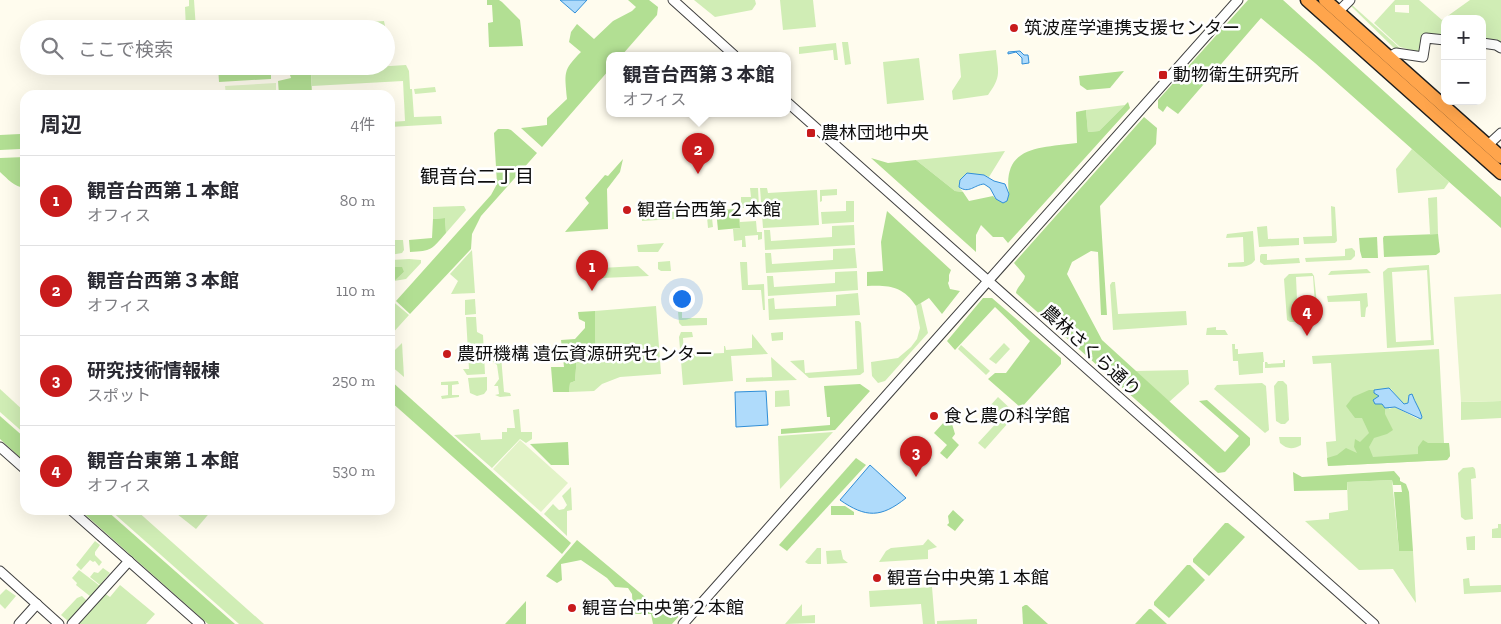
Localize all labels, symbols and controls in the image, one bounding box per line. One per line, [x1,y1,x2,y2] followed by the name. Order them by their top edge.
[1441,15,1486,105] map controls
[1441,15,1486,60] button: +
[1024,17,1240,39] place label: 筑波産学連携支援センター
[20,20,395,75] search box
[1008,22,1020,34] marker: 筑波産学連携支援センター
[38,34,66,62] icon: search
[78,38,173,61] text: ここで検索
[606,52,791,117] popup
[1441,60,1486,105] button: −
[622,63,775,86] text: 観音台西第３本館
[1173,64,1299,86] place label: 動物衛生研究所
[1157,69,1169,81] marker: 動物衛生研究所
[622,90,686,109] text: オフィス
[40,112,82,137] text: 周辺
[350,115,375,134] text: 4件
[821,122,929,144] place label: 農林団地中央
[805,127,817,139] marker: 農林団地中央
[682,133,714,174] pin: 2
[420,165,534,188] district label: 観音台二丁目
[87,179,239,202] text: 観音台西第１本館
[53,191,59,210] text: 1
[340,191,375,210] text: 80 m
[637,199,781,221] place label: 観音台西第２本館
[621,204,633,216] marker: 観音台西第２本館
[87,206,151,225] text: オフィス
[576,250,608,291] pin: 1
[87,269,239,292] text: 観音台西第３本館
[52,281,60,300] text: 2
[336,281,375,300] text: 110 m
[669,286,695,312] your location
[1291,295,1323,336] pin: 4
[87,296,151,315] text: オフィス
[1037,301,1145,401] street label: 農林さくら通り
[457,343,713,365] place label: 農研機構 遺伝資源研究センター
[441,348,453,360] marker: 農研機構 遺伝資源研究センター
[87,359,220,382] text: 研究技術情報棟
[52,371,60,390] text: 3
[332,371,375,390] text: 250 m
[87,386,151,405] text: スポット
[944,405,1070,427] place label: 食と農の科学館
[928,410,940,422] marker: 食と農の科学館
[900,436,932,477] pin: 3
[87,449,239,472] text: 観音台東第１本館
[51,461,61,480] text: 4
[332,461,375,480] text: 530 m
[87,476,151,495] text: オフィス
[887,567,1049,589] place label: 観音台中央第１本館
[871,572,883,584] marker: 観音台中央第１本館
[582,597,744,619] place label: 観音台中央第２本館
[566,602,578,614] marker: 観音台中央第２本館

